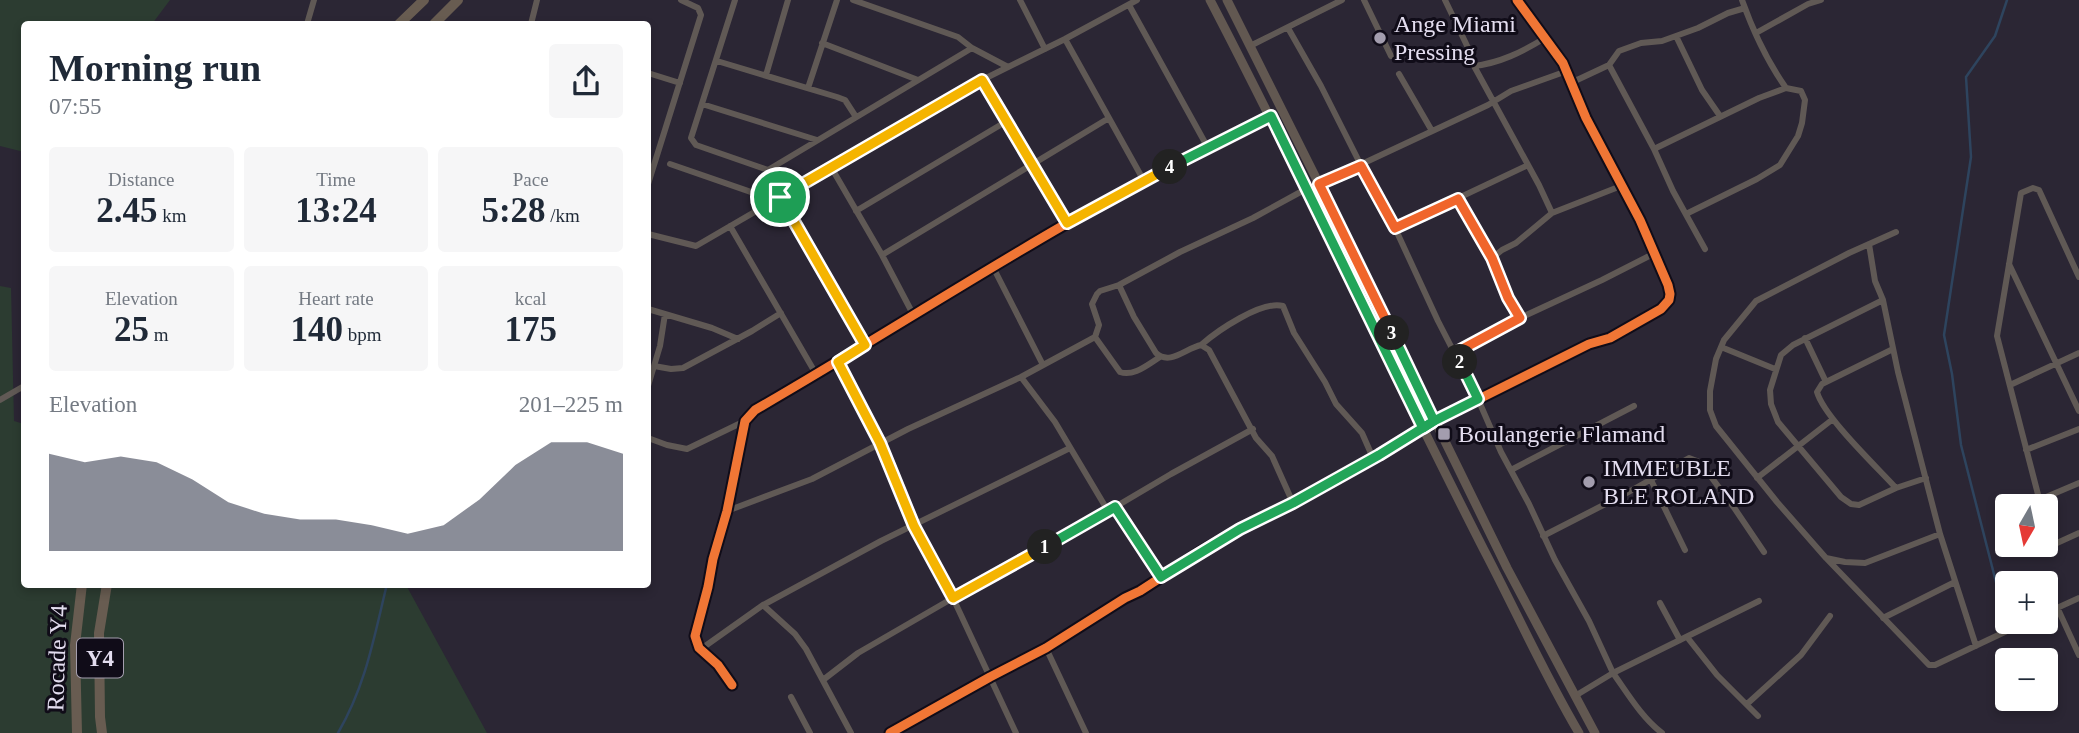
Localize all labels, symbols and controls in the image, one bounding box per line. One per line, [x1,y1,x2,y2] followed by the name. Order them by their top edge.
[1394,11,1516,65] place label: Ange Miami Pressing
[1372,30,1388,46] marker: Ange Miami Pressing
[549,44,623,118] button: share
[49,47,261,89] text: Morning run
[49,94,101,119] text: 07:55
[1152,150,1188,184] pin: 4
[1165,156,1174,177] text: 4
[750,167,810,227] pin
[108,169,175,190] text: Distance
[316,169,356,190] text: Time
[513,169,549,190] text: Pace
[761,178,799,216] icon: arrive
[96,191,157,230] text: 2.45
[295,191,377,230] text: 13:24
[481,191,546,230] text: 5:28
[157,205,186,226] text: km
[546,205,580,226] text: /km
[105,288,178,309] text: Elevation
[298,288,374,309] text: Heart rate
[515,288,546,309] text: kcal
[114,310,149,349] text: 25
[290,310,343,349] text: 140
[504,310,557,349] text: 175
[1374,316,1410,350] pin: 3
[1387,322,1396,343] text: 3
[149,324,169,345] text: m
[343,324,382,345] text: bpm
[1442,344,1478,380] pin: 2
[1455,351,1464,372] text: 2
[49,392,137,417] text: Elevation
[519,392,623,417] text: 201–225 m
[1458,421,1665,447] place label: Boulangerie Flamand
[1436,426,1452,442] marker: Boulangerie Flamand
[1603,455,1754,509] place label: IMMEUBLE BLE ROLAND
[1581,474,1597,490] marker: IMMEUBLE BLE ROLAND
[1995,494,2058,556] north arrow
[1995,494,2058,711] map controls
[1028,530,1062,564] pin: 1
[1040,536,1049,557] text: 1
[1995,571,2058,634] button: +
[42,604,72,712] street label: Rocade Y4
[77,638,123,678] road number: Y4
[1995,648,2058,711] button: −

